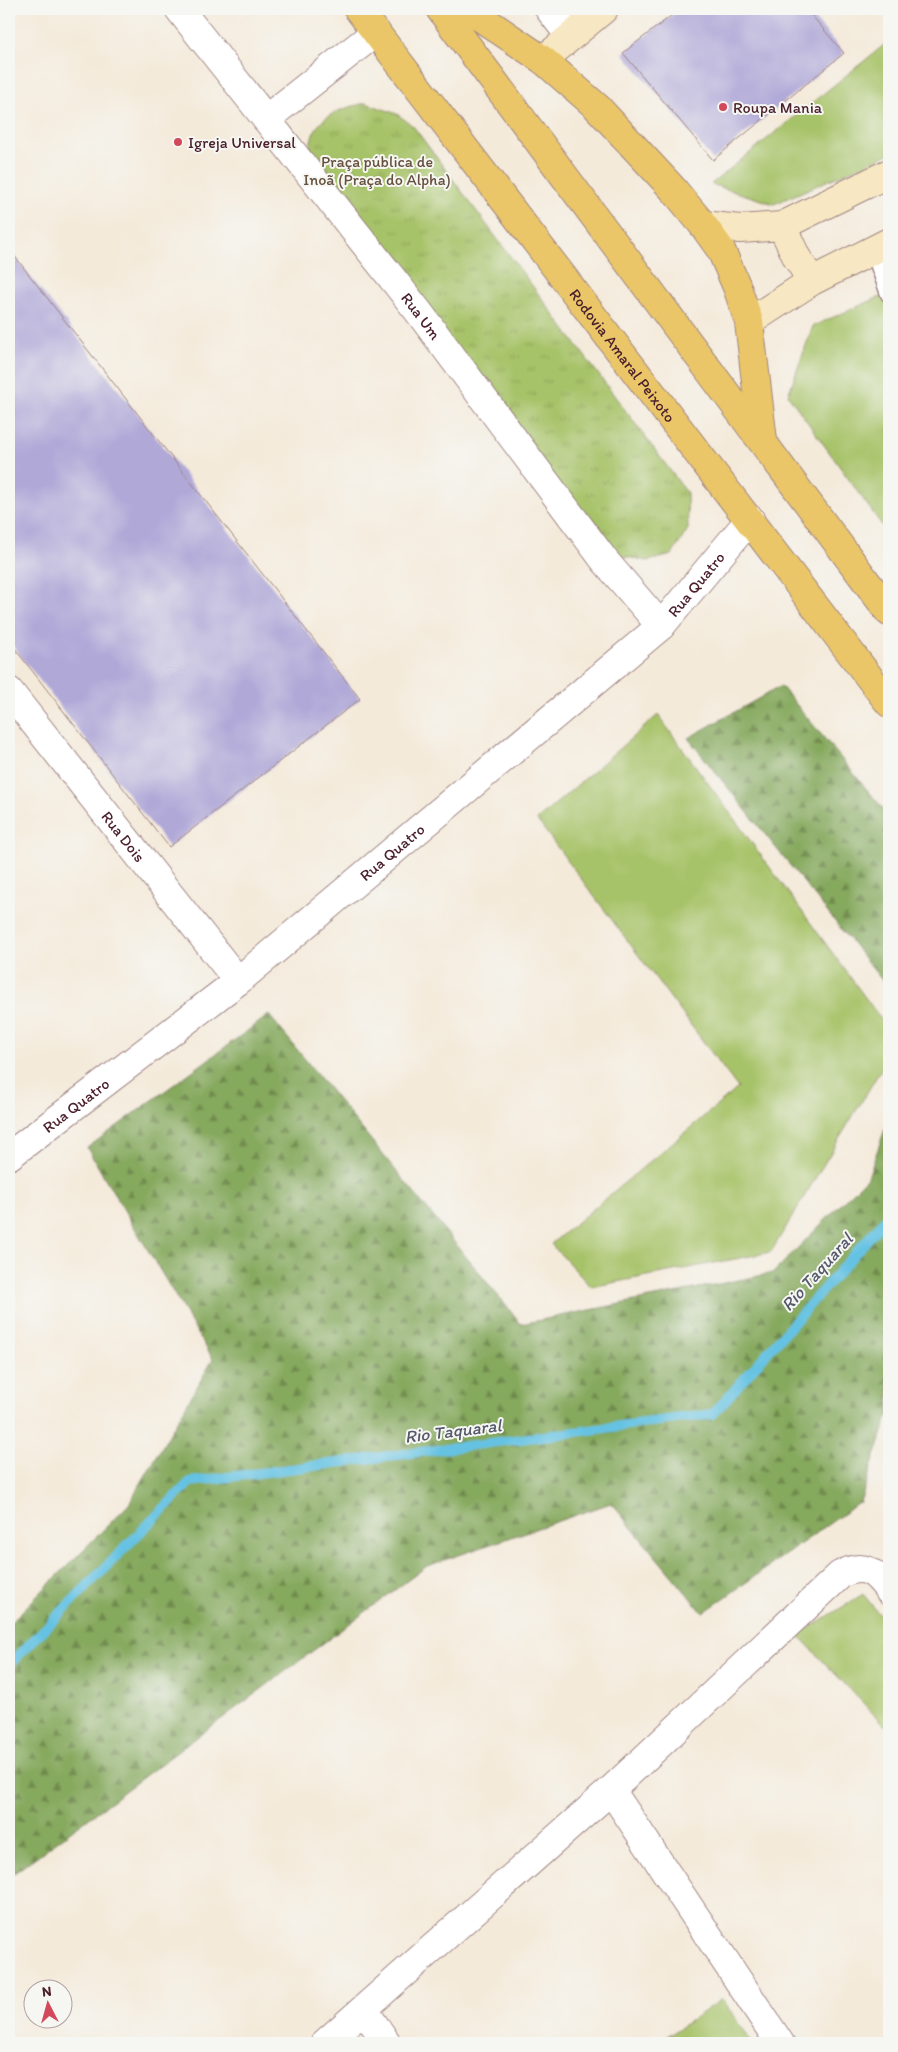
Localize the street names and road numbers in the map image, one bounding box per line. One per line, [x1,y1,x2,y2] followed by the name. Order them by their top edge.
[566,285,680,426] street label: Rodovia Amaral Peixoto
[397,288,446,343] street label: Rua Um
[663,548,728,620] street label: Rua Quatro
[98,807,150,865] street label: Rua Dois
[355,819,428,885] street label: Rua Quatro
[39,1073,113,1137] street label: Rua Quatro

